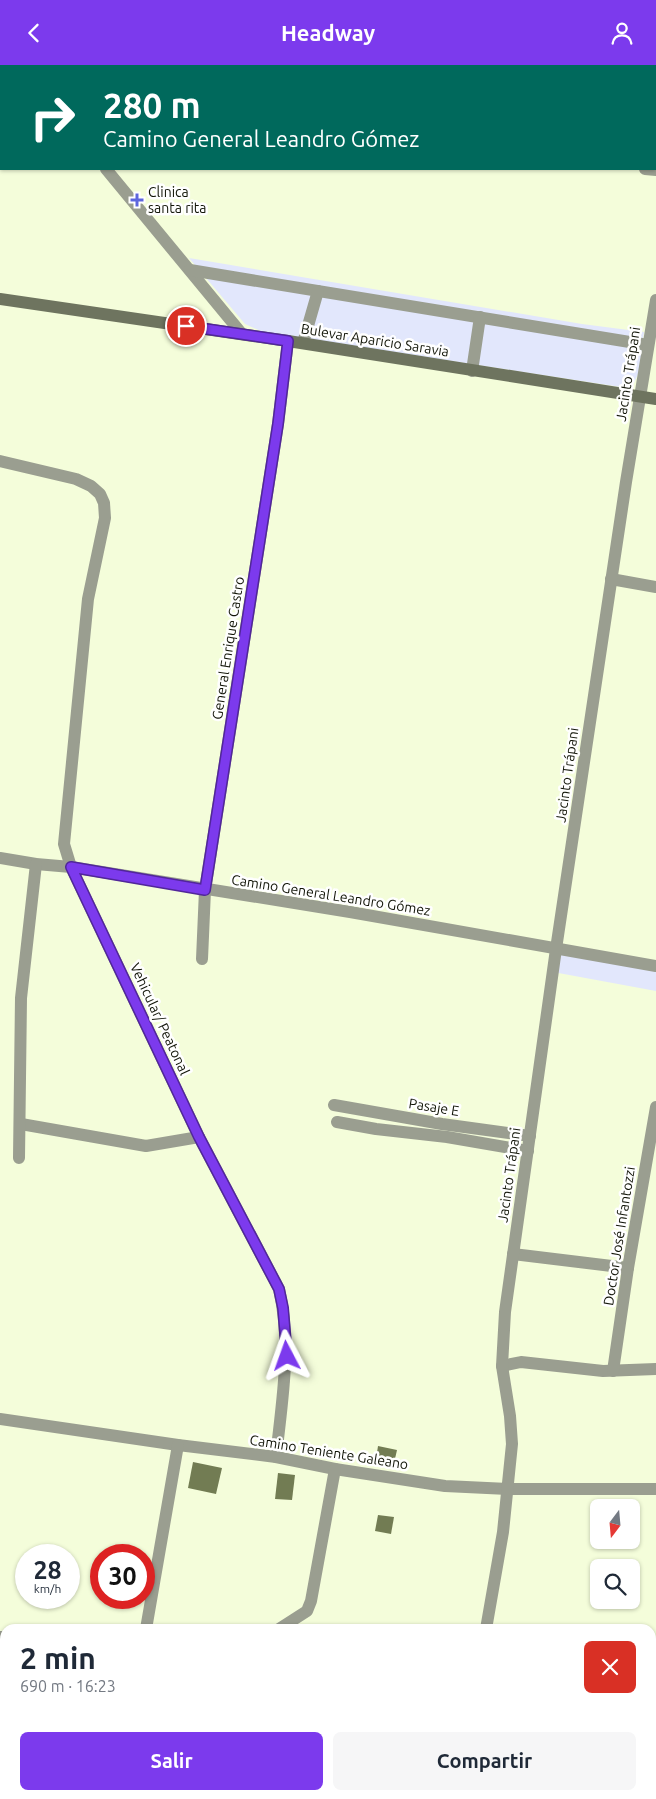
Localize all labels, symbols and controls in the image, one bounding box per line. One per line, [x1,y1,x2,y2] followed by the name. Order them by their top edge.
[20,19,48,47] icon: back
[608,19,636,47] icon: person
[281,20,375,45] text: Headway
[20,85,85,150] icon: right
[103,85,201,125] text: 280 m
[103,126,420,151] text: Camino General Leandro Gómez
[148,184,207,216] place label: Clinica santa rita
[130,193,144,207] marker: Clinica santa rita
[165,305,207,347] pin
[172,312,200,340] icon: arrive
[300,320,450,360] street label: Bulevar Aparicio Saravia
[613,326,643,422] street label: Jacinto Trápani
[209,575,247,721] street label: General Enrique Castro
[552,727,582,823] street label: Jacinto Trápani
[230,871,432,919] street label: Camino General Leandro Gómez
[127,961,193,1078] street label: Vehicular/ Peatonal
[408,1095,461,1119] street label: Pasaje E
[494,1127,524,1223] street label: Jacinto Trápani
[600,1165,638,1307] street label: Doctor José Infantozzi
[260,1329,312,1381] position arrow
[249,1432,409,1472] street label: Camino Teniente Galeano
[590,1499,640,1549] north arrow
[590,1499,640,1609] map controls
[90,1544,155,1609] speed limit sign: 30
[33,1556,62,1584] text: 28
[590,1559,640,1609] button: search
[34,1582,61,1595] text: km/h
[20,1641,96,1675] text: 2 min
[584,1641,636,1693] button: close
[20,1677,116,1695] text: 690 m · 16:23
[20,1732,323,1790] button: Salir
[333,1732,636,1790] button: Compartir

